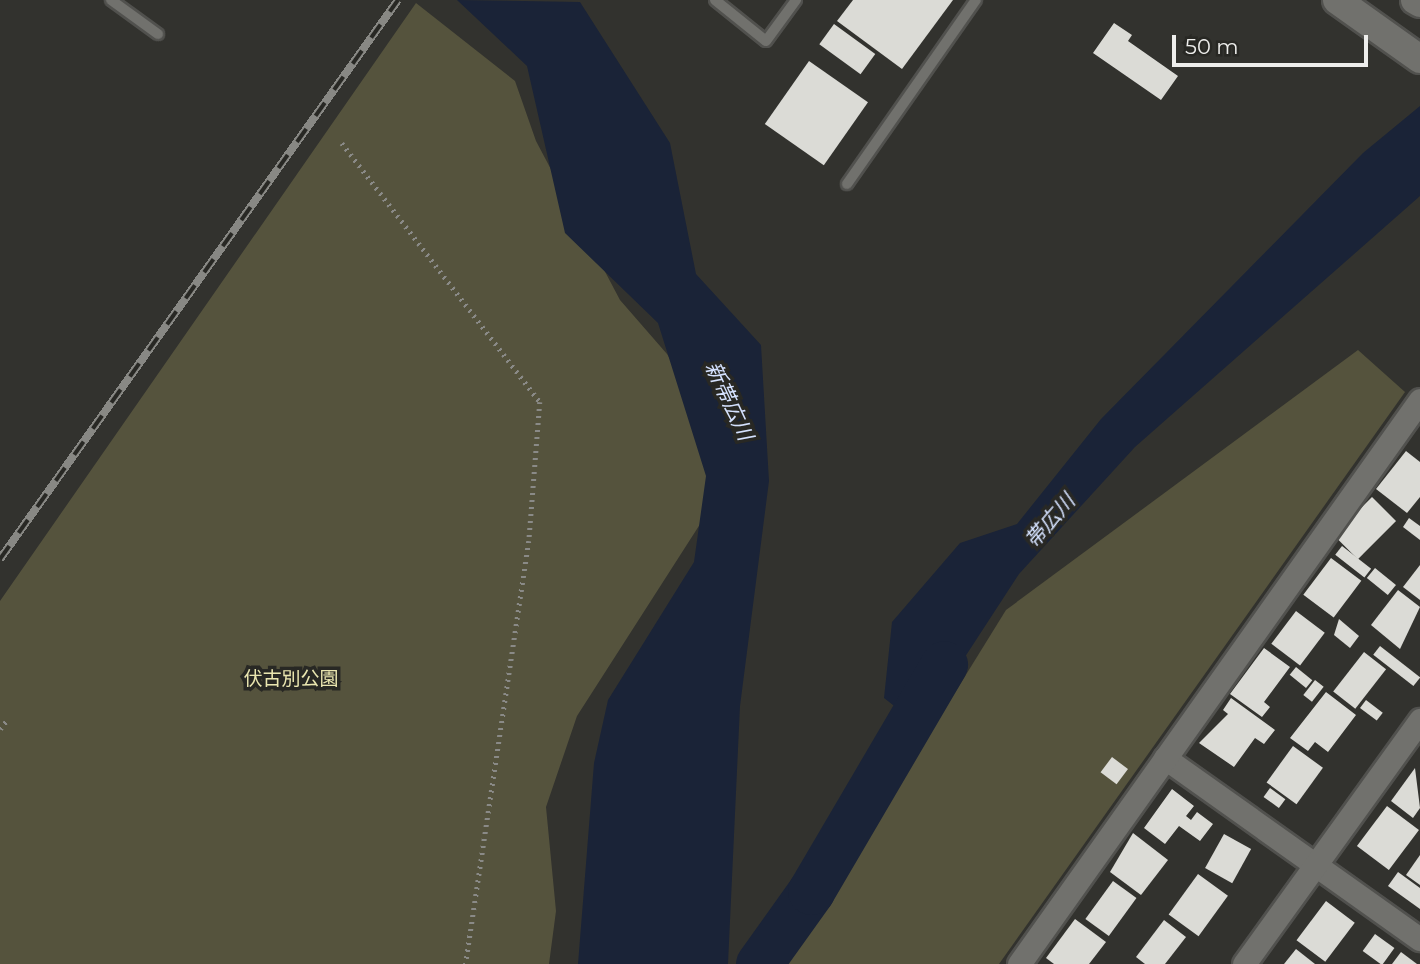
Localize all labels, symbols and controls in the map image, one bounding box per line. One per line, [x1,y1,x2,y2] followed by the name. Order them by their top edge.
[1175,21,1371,65] scale bar
[1185,34,1239,59] text: 50 m
[700,358,758,444] water label: 新帯広川
[1020,489,1080,553] water label: 帯広川
[244,668,338,690] park label: 伏古別公園

